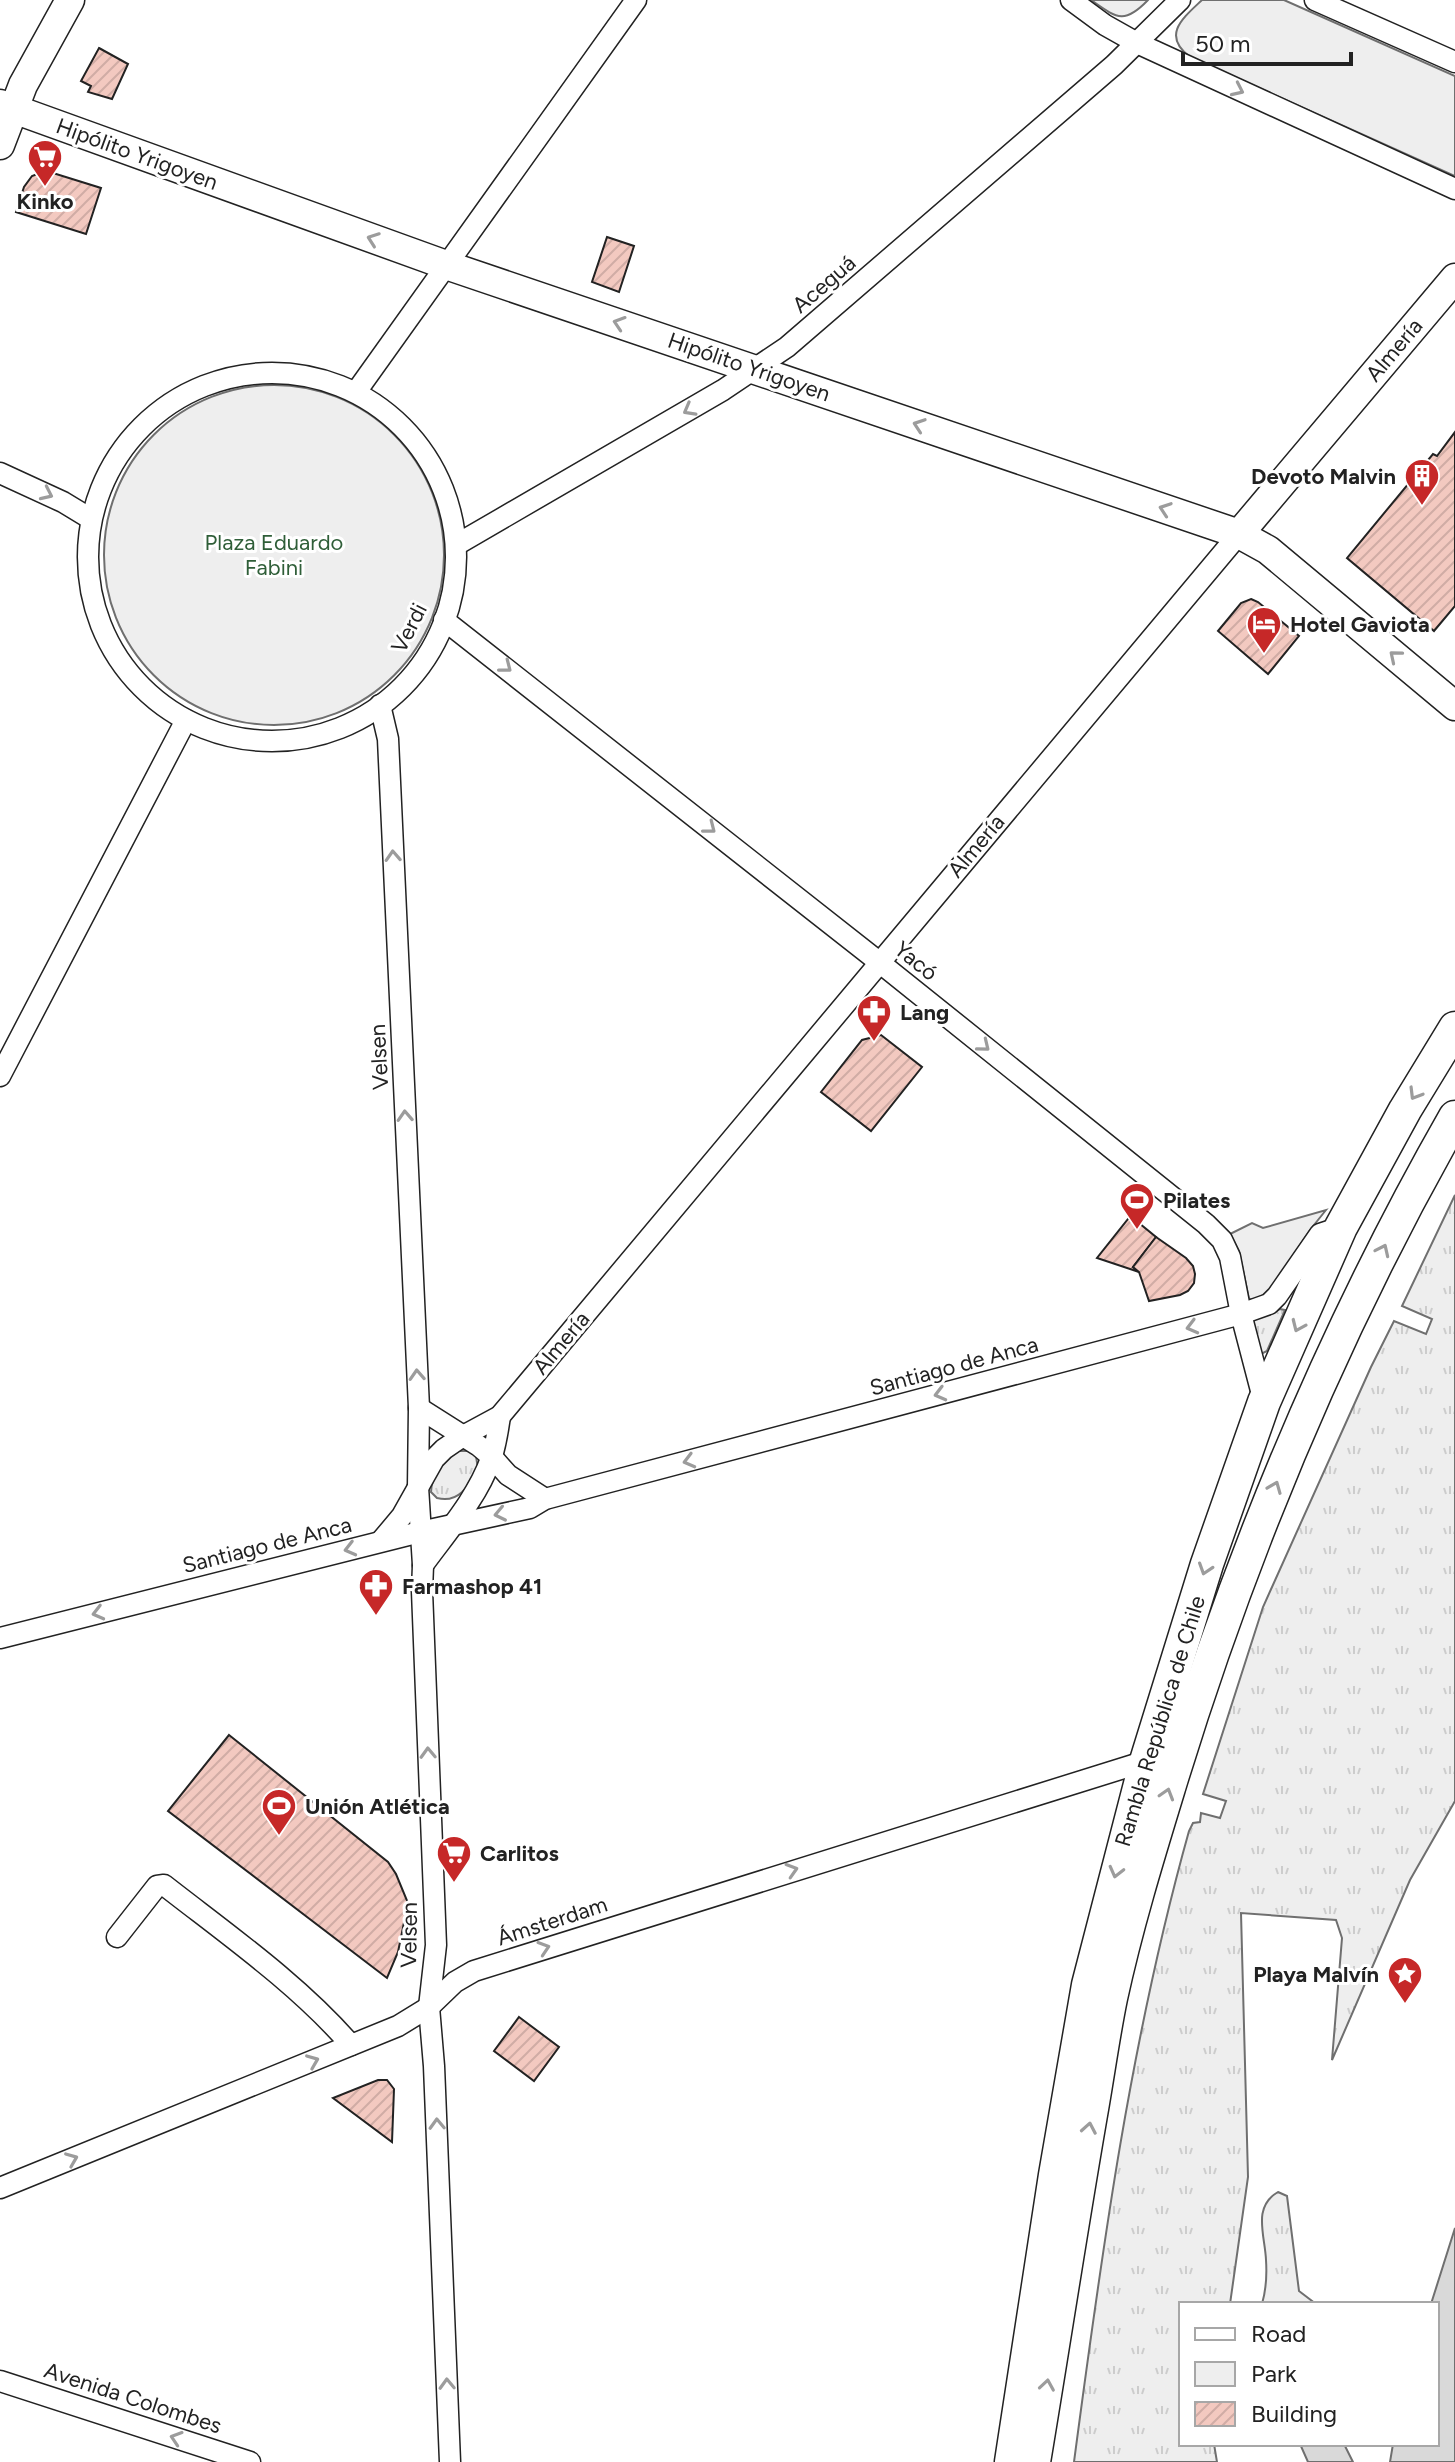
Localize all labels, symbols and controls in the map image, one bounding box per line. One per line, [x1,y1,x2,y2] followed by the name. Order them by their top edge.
[1183,16,1351,66] scale bar
[1195,29,1251,58] text: 50 m
[1230,80,1244,96] one-way arrow
[53,112,221,196] street label: Hipólito Yrigoyen
[26,138,64,188] supermarket icon: Kinko
[17,188,74,215] place label: Kinko
[367,233,381,249] one-way arrow
[787,249,861,319] street label: Aceguá
[1360,313,1428,387] street label: Almería
[613,317,627,333] one-way arrow
[664,327,834,407] street label: Hipólito Yrigoyen
[682,400,697,415] one-way arrow
[912,418,926,434] one-way arrow
[1403,457,1441,507] building icon: Devoto Malvin
[1251,463,1396,490] place label: Devoto Malvin
[38,484,53,500] one-way arrow
[1158,502,1172,518] one-way arrow
[205,529,343,581] park label: Plaza Eduardo Fabini
[385,599,433,657] street label: Verdi
[1245,605,1283,655] hotel icon: Hotel Gaviota
[1290,611,1430,638] place label: Hotel Gaviota
[1390,651,1404,666] one-way arrow
[497,657,511,672] one-way arrow
[942,809,1010,883] street label: Almería
[701,819,716,833] one-way arrow
[385,849,402,862] one-way arrow
[889,935,943,987] street label: Yacó
[855,993,893,1043] pharmacy icon: Lang
[900,999,949,1026] place label: Lang
[364,1023,394,1091] street label: Velsen
[975,1036,990,1050] one-way arrow
[1409,1085,1425,1100] one-way arrow
[397,1109,414,1122] one-way arrow
[1118,1181,1156,1231] sports icon: Pilates
[1163,1187,1230,1214] place label: Pilates
[1373,1244,1389,1259] one-way arrow
[527,1306,595,1380] street label: Almería
[1185,1318,1199,1335] one-way arrow
[1291,1318,1307,1332] one-way arrow
[867,1331,1041,1401] street label: Santiago de Anca
[409,1368,426,1381] one-way arrow
[934,1385,948,1401] one-way arrow
[683,1451,697,1468] one-way arrow
[1265,1480,1281,1495] one-way arrow
[494,1505,507,1522] one-way arrow
[180,1511,354,1579] street label: Santiago de Anca
[343,1540,357,1557] one-way arrow
[1199,1561,1215,1575] one-way arrow
[357,1567,395,1617] pharmacy icon: Farmashop 41
[402,1573,542,1600] place label: Farmashop 41
[1109,1592,1211,1850] street label: Rambla República de Chile
[91,1604,105,1621] one-way arrow
[420,1746,437,1759] one-way arrow
[260,1787,298,1837] sports icon: Unión Atlética
[1158,1787,1174,1801] one-way arrow
[305,1793,450,1820] place label: Unión Atlética
[435,1834,473,1884] supermarket icon: Carlitos
[480,1840,559,1867] place label: Carlitos
[785,1864,799,1880] one-way arrow
[1108,1865,1125,1878] one-way arrow
[493,1890,611,1952] street label: Ámsterdam
[395,1902,423,1968] street label: Velsen
[537,1941,551,1957] one-way arrow
[1386,1955,1424,2005] place icon: Playa Malvín
[1253,1961,1379,1988] place label: Playa Malvín
[305,2054,319,2070] one-way arrow
[428,2117,445,2130] one-way arrow
[1079,2122,1096,2135] one-way arrow
[64,2152,78,2168] one-way arrow
[1179,2302,1439,2446] legend
[1251,2319,1306,2348] text: Road
[41,2357,225,2439] street label: Avenida Colombes
[1251,2359,1297,2388] text: Park
[438,2377,455,2390] one-way arrow
[1038,2378,1055,2392] one-way arrow
[1251,2399,1337,2428] text: Building
[170,2431,183,2447] one-way arrow

